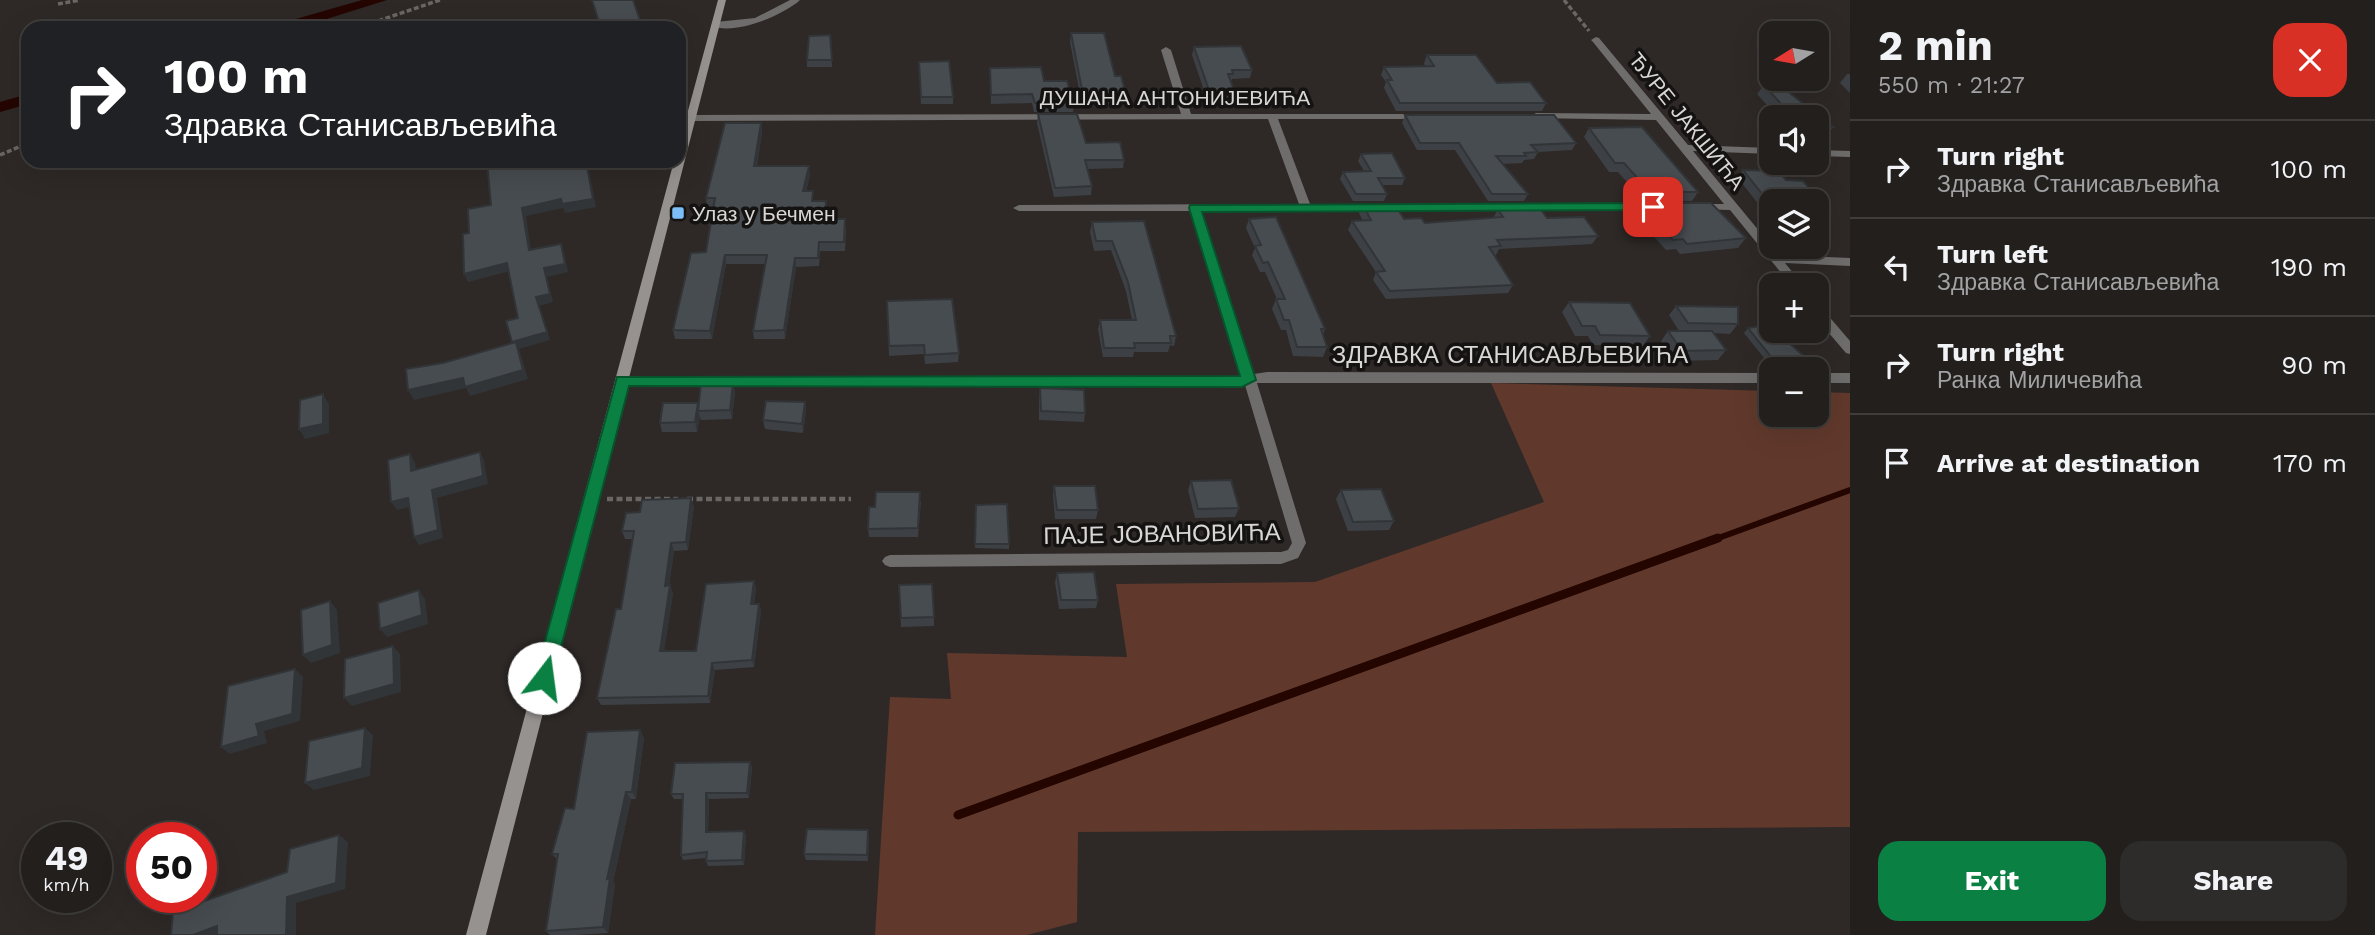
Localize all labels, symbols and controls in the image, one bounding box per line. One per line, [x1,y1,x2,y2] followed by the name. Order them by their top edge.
[1759,21,1829,91] north arrow
[1759,21,1829,427] map controls
[1878,21,1993,70] text: 2 min
[2273,23,2347,97] button: close
[164,47,308,105] text: 100 m
[1624,47,1750,195] street label: ЂУРЕ ЈАКШИЋА
[49,49,140,140] icon: right
[1878,72,2025,99] text: 550 m · 21:27
[1040,85,1310,110] street label: ДУШАНА АНТОНИЈЕВИЋА
[1759,105,1829,175] button: sound
[164,106,557,144] text: Здравка Станисављевића
[1937,141,2064,171] text: Turn right
[1878,150,1916,188] icon: right
[2271,154,2347,184] text: 100 m
[1937,171,2219,198] text: Здравка Станисављевића
[1623,177,1683,237] pin
[1634,188,1672,226] icon: arrive
[1759,189,1829,259] button: layers
[692,201,836,226] place label: Улаз у Бечмен
[670,205,686,221] marker: Улаз у Бечмен
[1937,239,2048,269] text: Turn left
[1878,248,1916,286] icon: left
[2271,252,2347,282] text: 190 m
[1937,269,2219,296] text: Здравка Станисављевића
[1759,273,1829,343] button: +
[1937,337,2064,367] text: Turn right
[1332,341,1688,369] street label: ЗДРАВКА СТАНИСАВЉЕВИЋА
[1878,346,1916,384] icon: right
[2281,350,2347,380] text: 90 m
[1759,357,1829,427] button: −
[1937,367,2142,394] text: Ранка Миличевића
[1878,444,1916,482] icon: arrive
[1937,448,2200,478] text: Arrive at destination
[2273,448,2347,478] text: 170 m
[1043,518,1281,550] street label: ПАЈЕ ЈОВАНОВИЋА
[507,641,581,715] position arrow
[126,822,217,913] speed limit sign: 50
[44,837,89,879] text: 49
[1878,841,2106,921] button: Exit
[2120,841,2347,921] button: Share
[43,874,90,895] text: km/h

